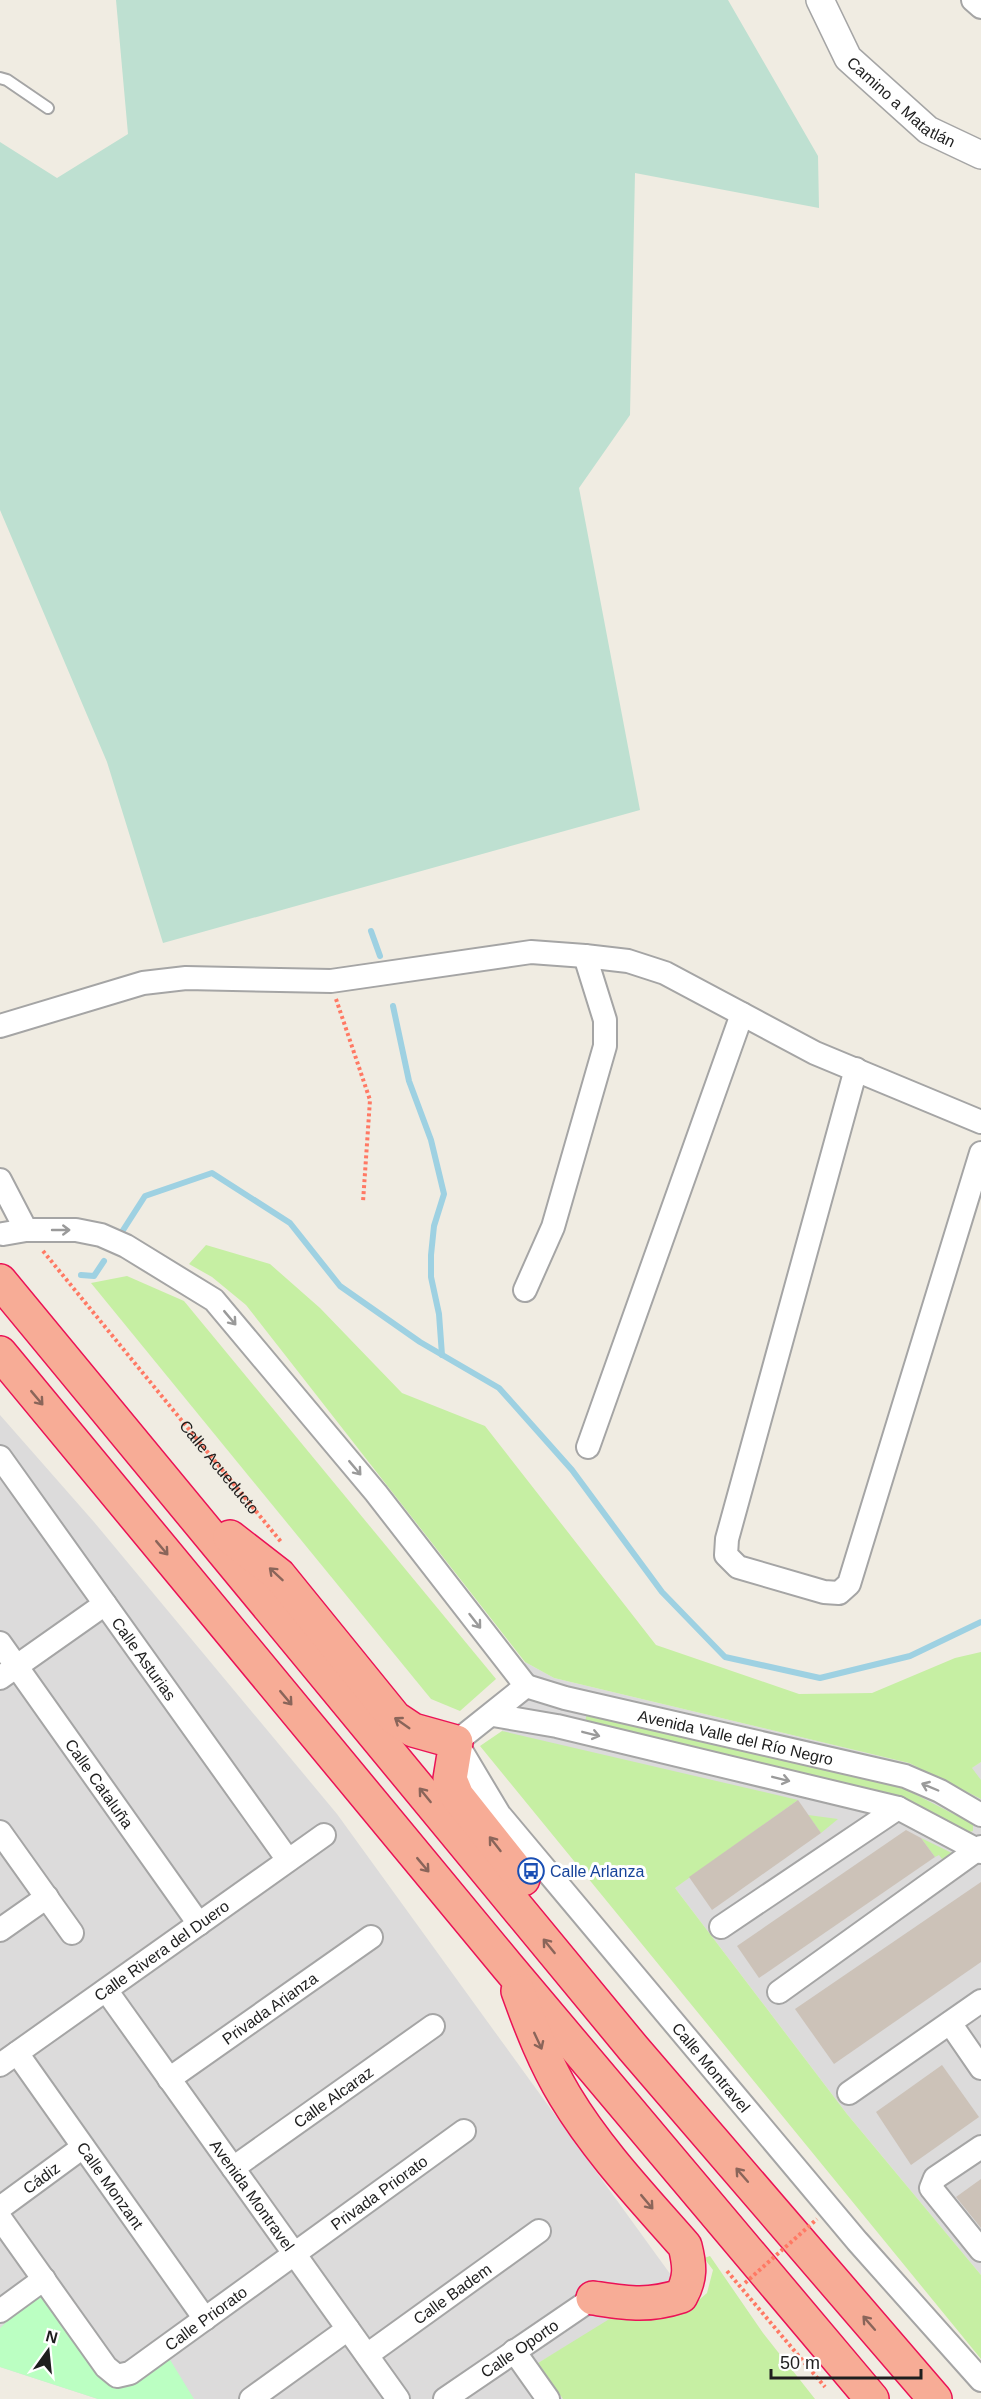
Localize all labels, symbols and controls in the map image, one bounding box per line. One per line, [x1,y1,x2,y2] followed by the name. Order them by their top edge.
[844,53,958,150] street label: Camino a Matatlán
[51,1224,71,1236] one-way arrow
[223,1310,236,1326] one-way arrow
[31,1390,44,1406] one-way arrow
[176,1417,263,1517] street label: Calle Acueducto
[348,1460,361,1476] one-way arrow
[155,1540,168,1556] one-way arrow
[269,1567,284,1581] one-way arrow
[469,1613,482,1629] one-way arrow
[109,1614,180,1704] street label: Calle Asturias
[279,1690,293,1705] one-way arrow
[637,1707,835,1768] street label: Avenida Valle del Río Negro
[394,1717,410,1729] one-way arrow
[582,1728,601,1740] one-way arrow
[62,1736,137,1831] street label: Calle Cataluña
[771,1774,790,1786] one-way arrow
[921,1781,940,1792] one-way arrow
[418,1788,432,1803] one-way arrow
[489,1836,502,1852] one-way arrow
[516,1856,546,1886] bus stop icon: Calle Arlanza
[417,1857,430,1873] one-way arrow
[550,1863,644,1880] place label: Calle Arlanza
[91,1897,232,2004] street label: Calle Rivera del Duero
[542,1938,555,1954] one-way arrow
[219,1969,320,2047] street label: Privada Arianza
[669,2019,754,2115] street label: Calle Montravel
[532,2032,544,2050] one-way arrow
[290,2063,376,2131] street label: Calle Alcaraz
[207,2136,298,2254] street label: Avenida Montravel
[74,2139,147,2232] street label: Calle Monzant
[328,2152,431,2233] street label: Privada Priorato
[20,2159,63,2197] street label: Cádiz
[735,2168,749,2183] one-way arrow
[640,2194,654,2209] one-way arrow
[410,2260,494,2327] street label: Calle Badem
[162,2283,250,2353] street label: Calle Priorato
[477,2316,561,2381] street label: Calle Oporto
[862,2316,876,2331] one-way arrow
[18,2321,78,2381] north arrow
[44,2327,60,2347] text: N
[771,2342,921,2380] scale bar
[780,2353,820,2373] text: 50 m

